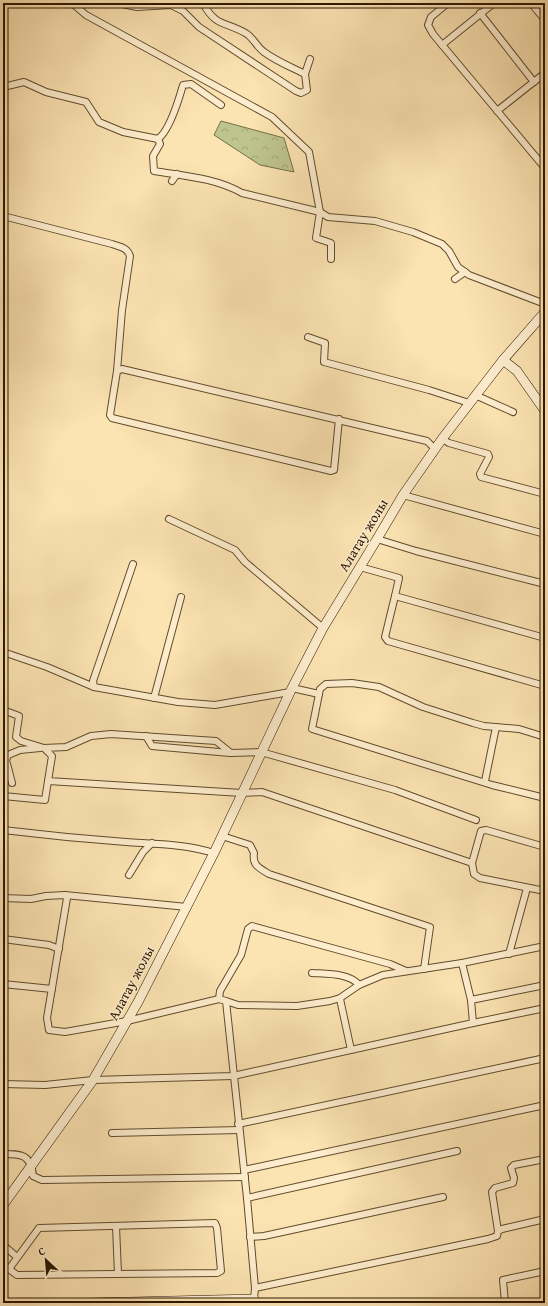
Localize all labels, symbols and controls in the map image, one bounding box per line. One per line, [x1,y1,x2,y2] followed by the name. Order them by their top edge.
[333,495,393,575] street label: Алатау жолы
[103,942,159,1024] street label: Алатау жолы
[26,1240,66,1280] north arrow
[35,1242,48,1260] text: С

